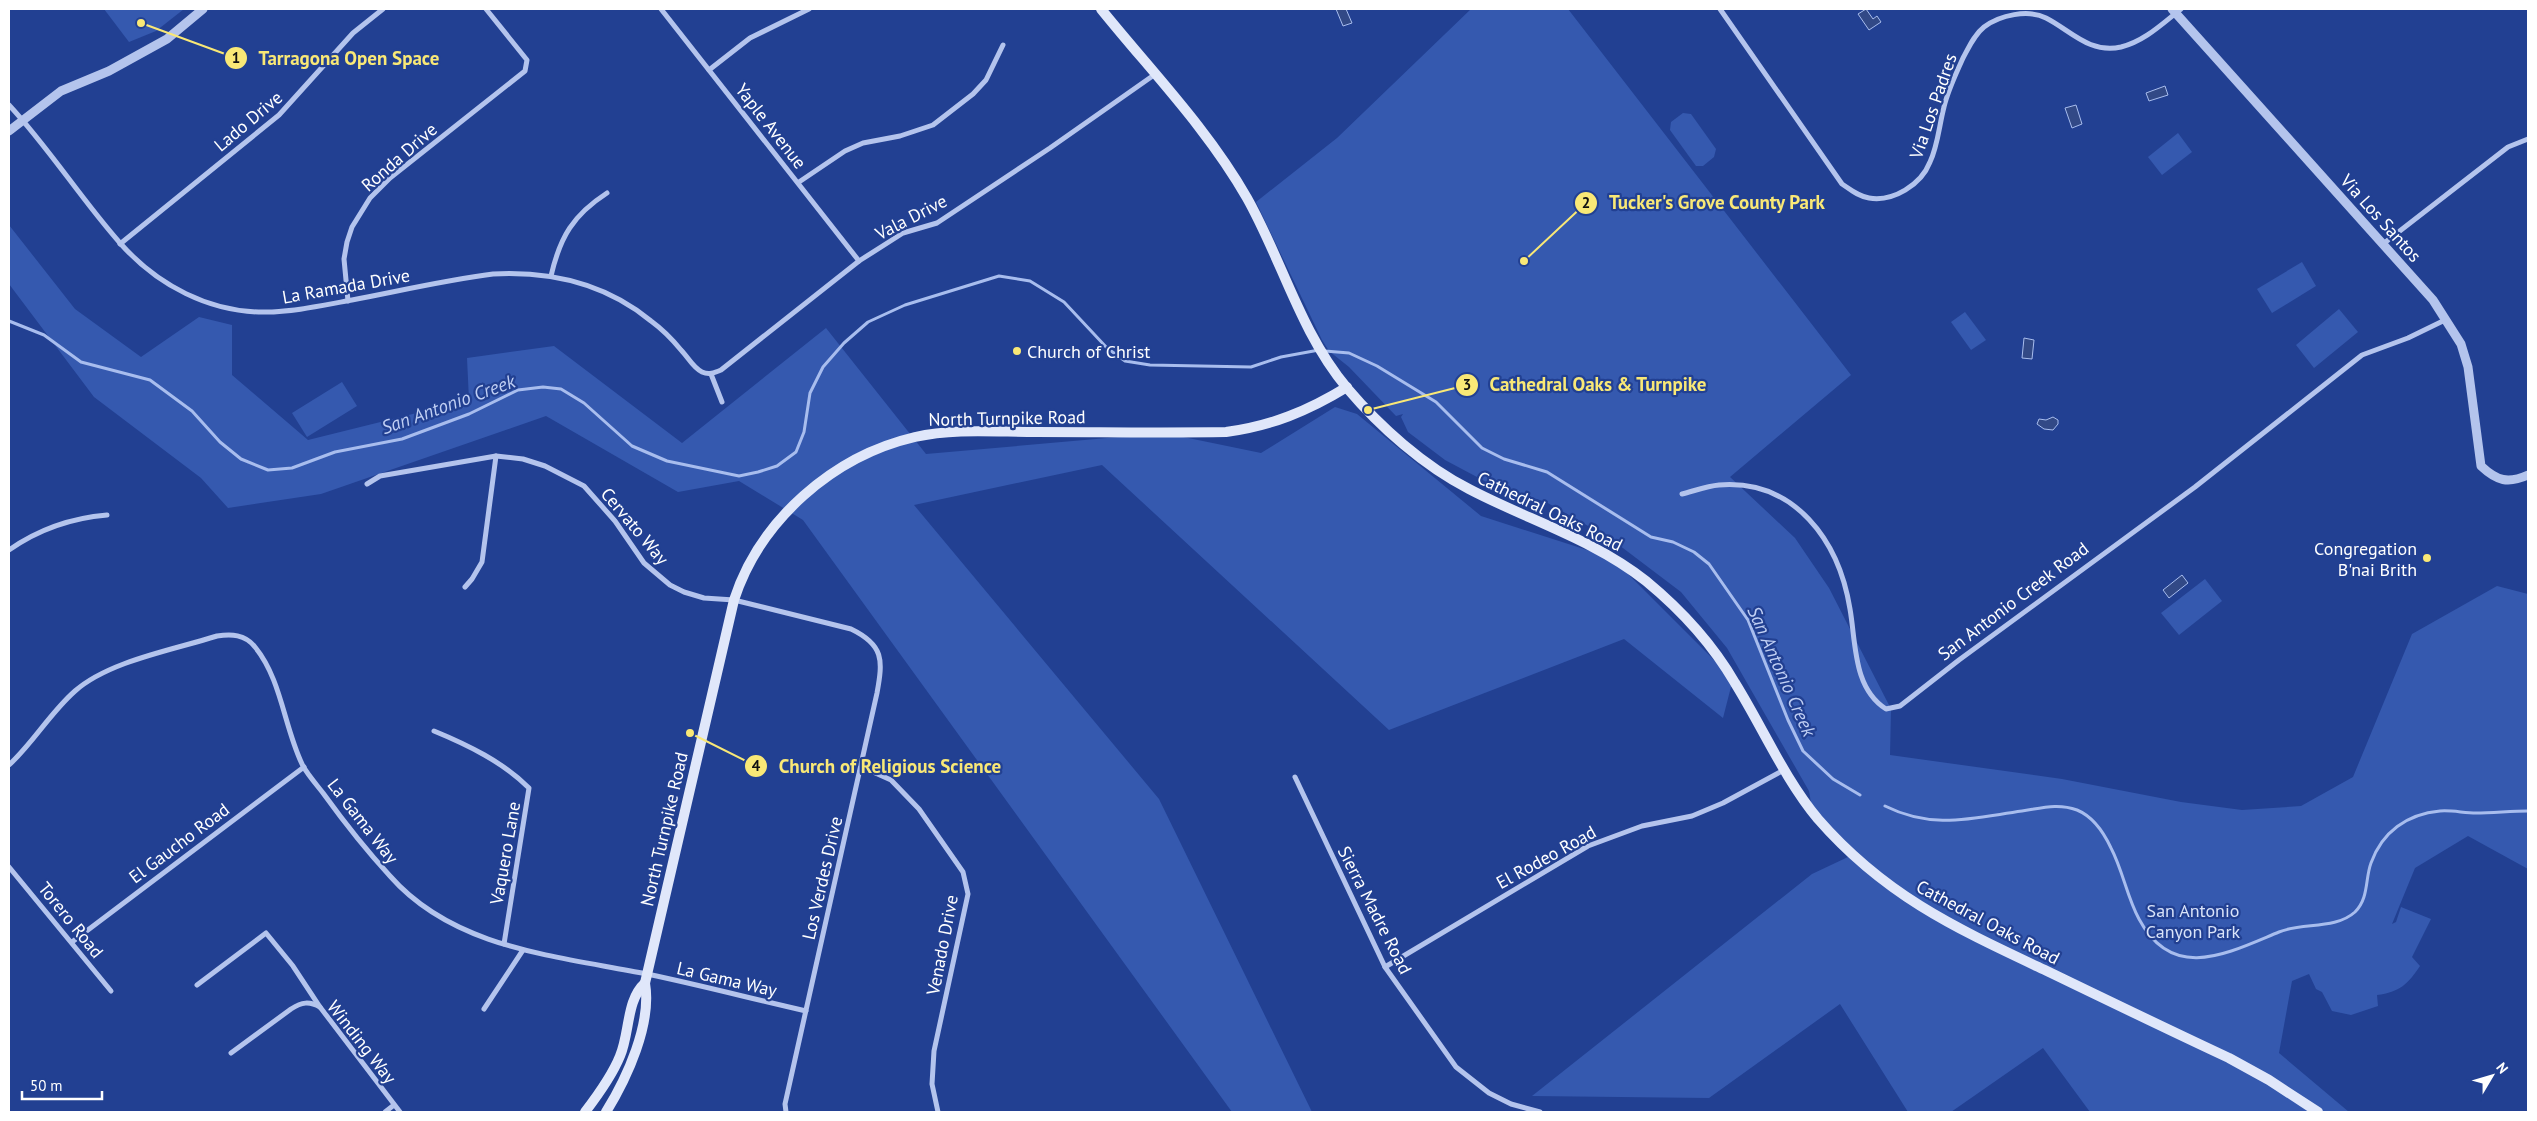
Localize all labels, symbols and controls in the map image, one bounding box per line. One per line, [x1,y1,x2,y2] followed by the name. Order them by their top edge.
[223,41,449,75] callout: Tarragona Open Space
[259,46,439,70] text: Tarragona Open Space
[232,48,240,67] text: 1
[1904,50,1962,163] street label: Via Los Padres
[730,79,812,173] street label: Yaple Avenue
[209,86,287,156] street label: Lado Drive
[356,118,442,196] street label: Ronda Drive
[2335,168,2427,267] street label: Via Los Santos
[1574,186,1836,220] callout: Tucker's Grove County Park
[870,189,951,245] street label: Vala Drive
[1609,190,1826,214] text: Tucker's Grove County Park
[1582,193,1590,212] text: 2
[280,263,412,309] street label: La Ramada Drive
[1027,340,1150,363] place label: Church of Christ
[1011,345,1023,357] marker: Church of Christ
[378,368,520,439] water label: San Antonio Creek
[1454,368,1717,402] callout: Cathedral Oaks & Turnpike
[1489,372,1707,396] text: Cathedral Oaks & Turnpike
[1463,375,1471,394] text: 3
[928,405,1086,431] street label: North Turnpike Road
[1473,466,1627,556] street label: Cathedral Oaks Road
[596,483,674,570] street label: Cervato Way
[1933,537,2093,665] street label: San Antonio Creek Road
[2314,537,2417,581] place label: Congregation B'nai Brith
[2421,552,2433,564] marker: Congregation B'nai Brith
[1742,602,1822,741] water label: San Antonio Creek
[744,749,1011,783] callout: Church of Religious Science
[635,750,693,908] street label: North Turnpike Road
[779,754,1001,778] text: Church of Religious Science
[752,756,761,775] text: 4
[323,774,404,869] street label: La Gama Way
[124,798,234,888] street label: El Gaucho Road
[484,800,525,907] street label: Vaquero Lane
[797,814,847,942] street label: Los Verdes Drive
[1492,820,1600,894] street label: El Rodeo Road
[1333,842,1417,978] street label: Sierra Madre Road
[1912,874,2064,970] street label: Cathedral Oaks Road
[33,877,109,963] street label: Torero Road
[921,893,963,998] street label: Venado Drive
[2146,899,2241,943] park label: San Antonio Canyon Park
[675,956,780,1002] street label: La Gama Way
[322,996,402,1089] street label: Winding Way
[2467,1051,2517,1101] north arrow
[2492,1059,2512,1077] text: N
[22,1068,102,1100] scale bar
[30,1076,63,1095] text: 50 m

